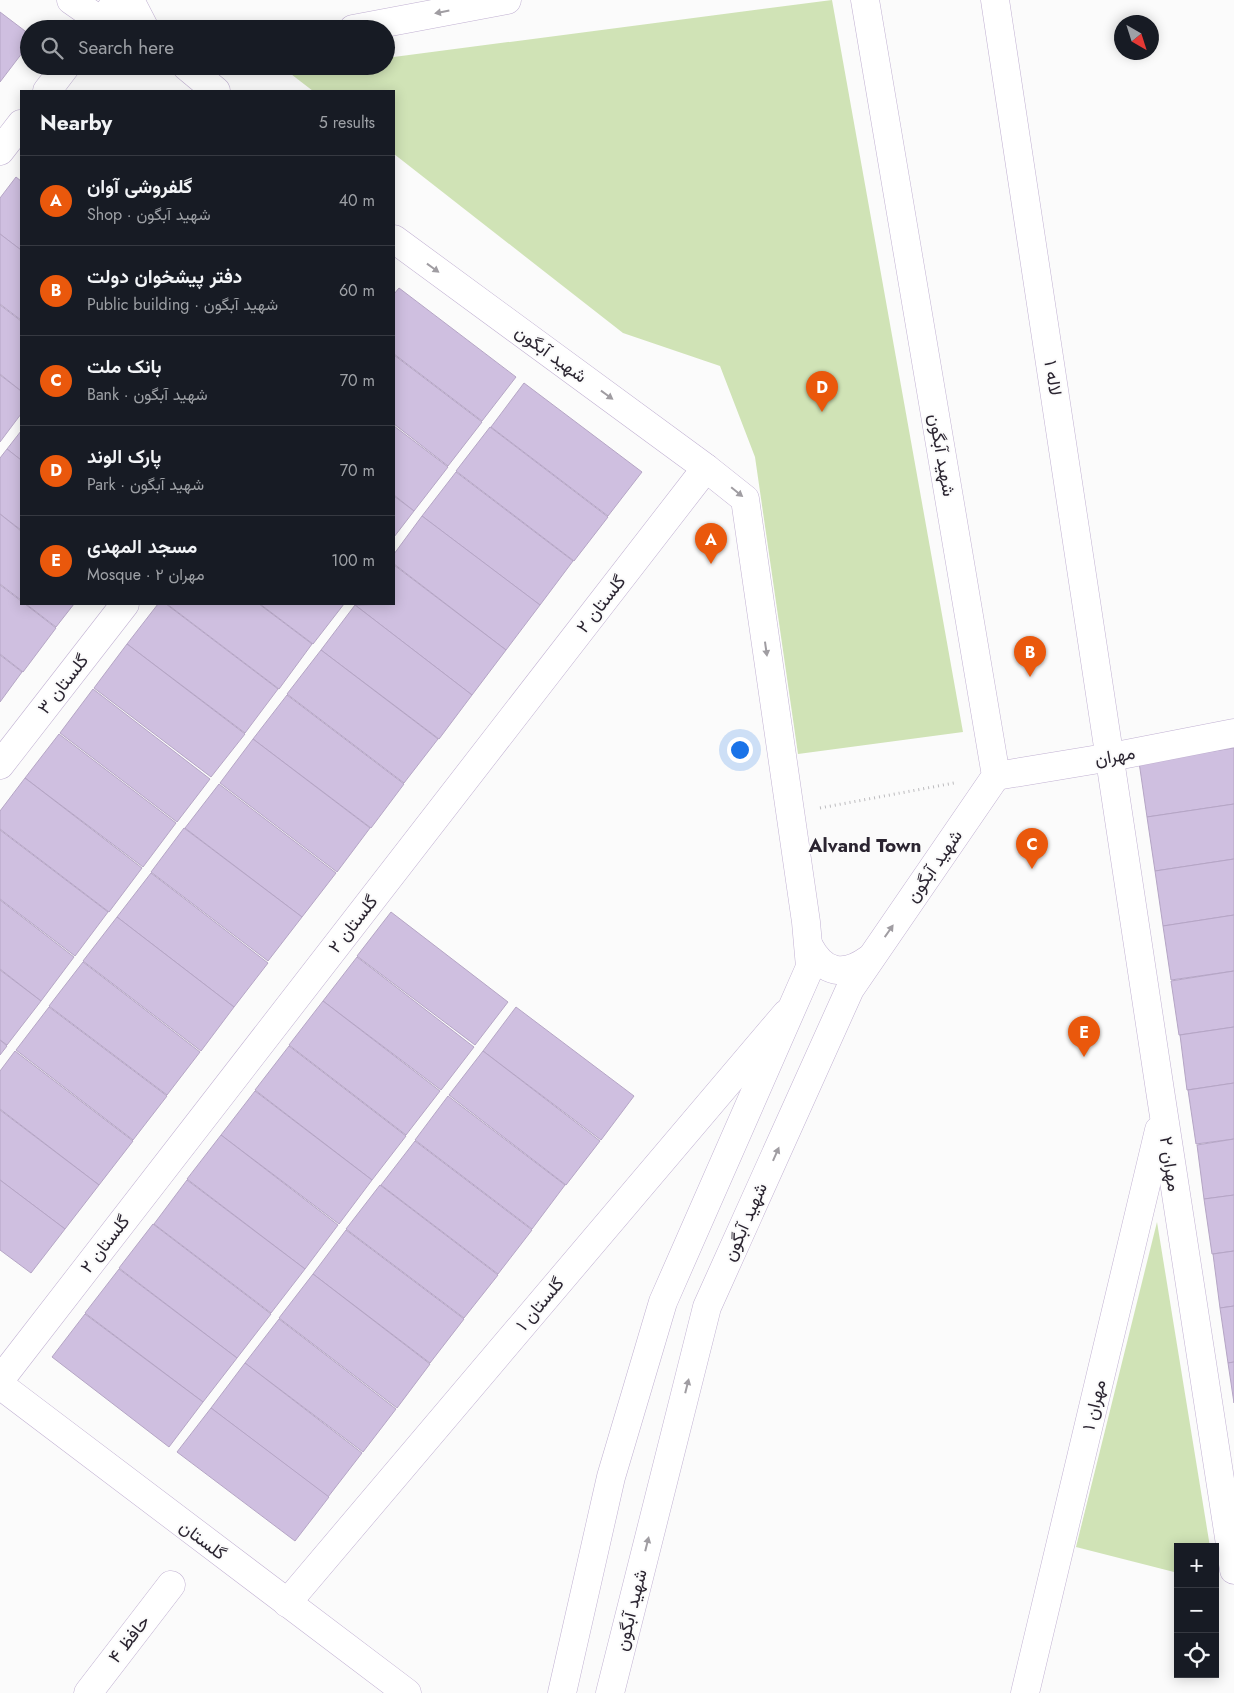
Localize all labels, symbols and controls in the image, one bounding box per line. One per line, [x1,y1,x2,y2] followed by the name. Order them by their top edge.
[433,9,449,17] one-way arrow
[1114,15,1159,60] north arrow
[20,20,395,75] search box
[38,34,66,62] icon: search
[78,34,174,61] text: Search here
[40,108,112,138] text: Nearby
[319,111,375,134] text: 5 results
[87,173,192,200] text: گلفروشی آوان
[50,189,62,212] text: A
[339,189,375,212] text: 40 m
[87,203,211,226] text: Shop · شهید آبگون
[87,263,242,290] text: دفتر پیشخوان دولت
[426,263,440,273] one-way arrow
[51,279,61,302] text: B
[339,279,375,302] text: 60 m
[87,293,278,316] text: Public building · شهید آبگون
[510,319,592,389] street label: شهید آبگون
[87,353,162,380] text: بانک ملت
[1037,359,1069,397] street label: لاله ۱
[50,369,62,392] text: C
[340,369,375,392] text: 70 m
[806,371,838,412] pin: D
[87,383,208,406] text: Bank · شهید آبگون
[600,390,613,400] one-way arrow
[922,412,962,498] street label: شهید آبگون
[87,443,161,470] text: پارک الوند
[50,459,62,482] text: D
[340,459,375,482] text: 70 m
[87,473,204,496] text: Park · شهید آبگون
[730,487,743,498] one-way arrow
[695,523,727,564] pin: A
[87,533,197,560] text: مسجد المهدی
[51,549,61,572] text: E
[331,549,375,572] text: 100 m
[87,563,205,586] text: Mosque · مهران ۲
[570,569,632,639] street label: گلستان ۲
[1014,636,1046,677] pin: B
[762,642,770,658] one-way arrow
[31,648,95,720] street label: گلستان ۳
[727,737,753,763] your location
[1093,740,1137,772] street label: مهران
[899,824,969,908] street label: شهید آبگون
[1016,828,1048,869] pin: C
[808,832,921,859] district label: Alvand Town
[322,889,384,959] street label: گلستان ۲
[884,924,894,938] one-way arrow
[1068,1016,1100,1057] pin: E
[1153,1135,1187,1193] street label: مهران ۲
[772,1147,780,1161] one-way arrow
[716,1179,774,1265] street label: شهید آبگون
[74,1209,136,1279] street label: گلستان ۲
[510,1271,570,1337] street label: گلستان ۱
[1076,1377,1112,1433] street label: ۱ مهران
[683,1379,691,1394] one-way arrow
[174,1514,232,1566] street label: گلستان
[643,1536,651,1551] one-way arrow
[1174,1543,1219,1678] map controls
[1174,1543,1219,1588] button: +
[608,1566,654,1654] street label: شهید آبگون
[1174,1588,1219,1633] button: −
[102,1610,156,1668] street label: حافظ ۴
[1174,1633,1219,1678] button: locate

